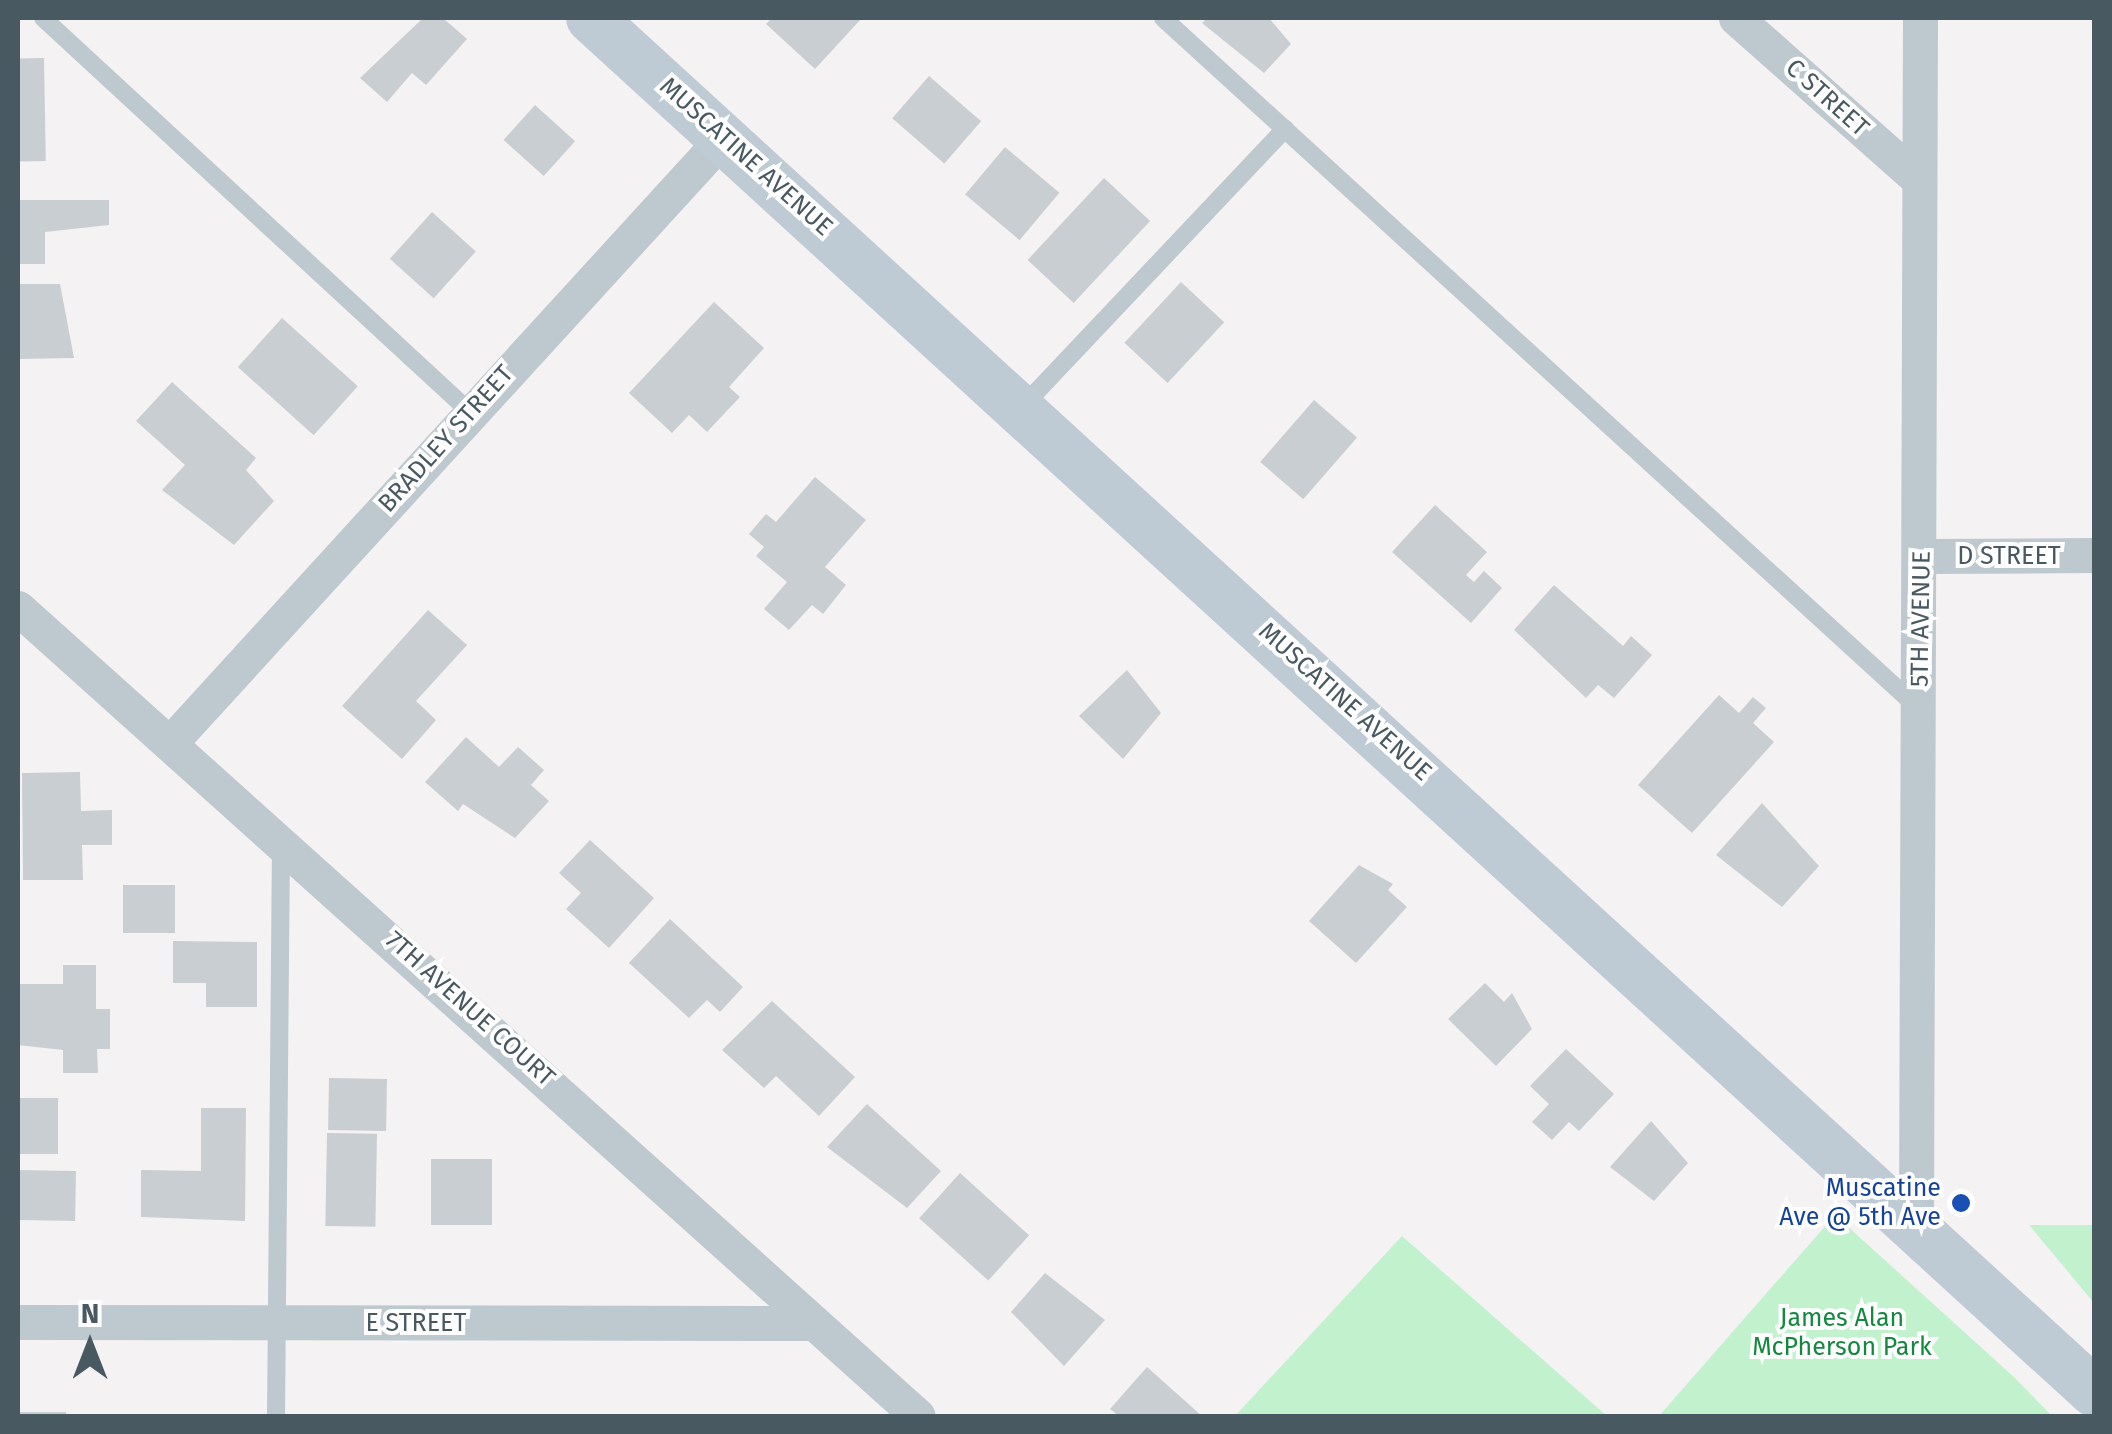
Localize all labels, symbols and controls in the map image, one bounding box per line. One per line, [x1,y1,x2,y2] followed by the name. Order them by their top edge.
[1779,53,1875,143] street label: C STREET
[653,72,839,242] street label: MUSCATINE AVENUE
[372,359,520,519] street label: BRADLEY STREET
[1957,541,2061,571] street label: D STREET
[1905,551,1937,687] street label: 5TH AVENUE
[1252,617,1438,787] street label: MUSCATINE AVENUE
[379,925,561,1093] street label: 7TH AVENUE COURT
[1779,1174,1941,1233] place label: Muscatine Ave @ 5th Ave
[1950,1192,1972,1214] marker: Muscatine Ave @ 5th Ave
[40,1294,140,1394] north arrow
[81,1297,99,1330] text: N
[1752,1304,1932,1363] park label: James Alan McPherson Park
[366,1308,466,1338] street label: E STREET

